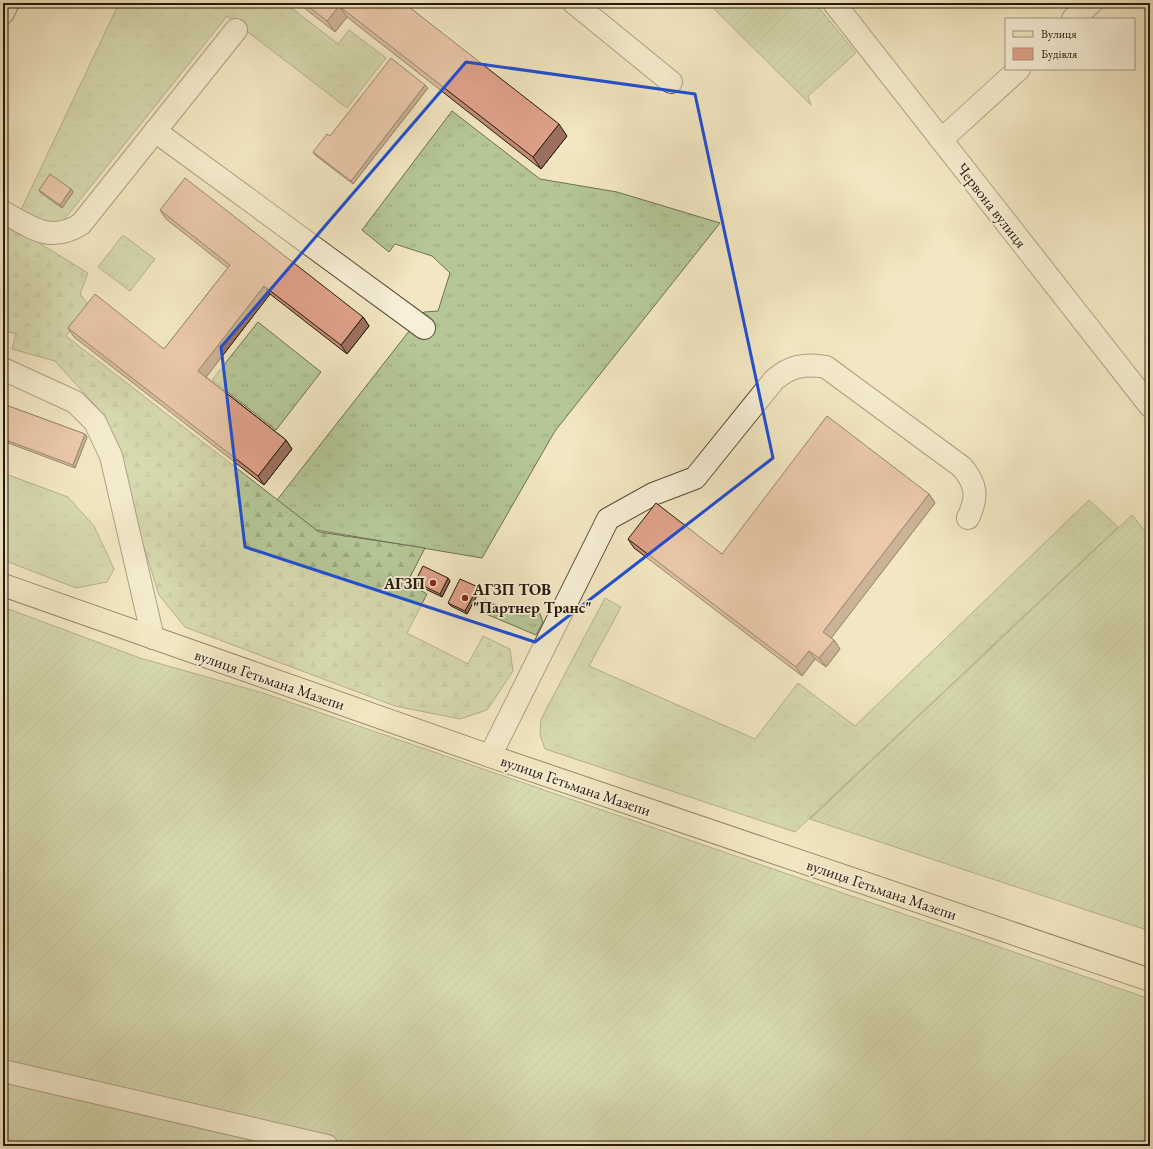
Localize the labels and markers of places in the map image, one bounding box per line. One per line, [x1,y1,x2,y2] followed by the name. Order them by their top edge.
[383,573,425,594] place label: АГЗП
[428,578,438,588] marker: АГЗП
[472,579,592,618] place label: АГЗП ТОВ "Партнер Транс"
[460,593,470,603] marker: АГЗП ТОВ "Партнер Транс"

